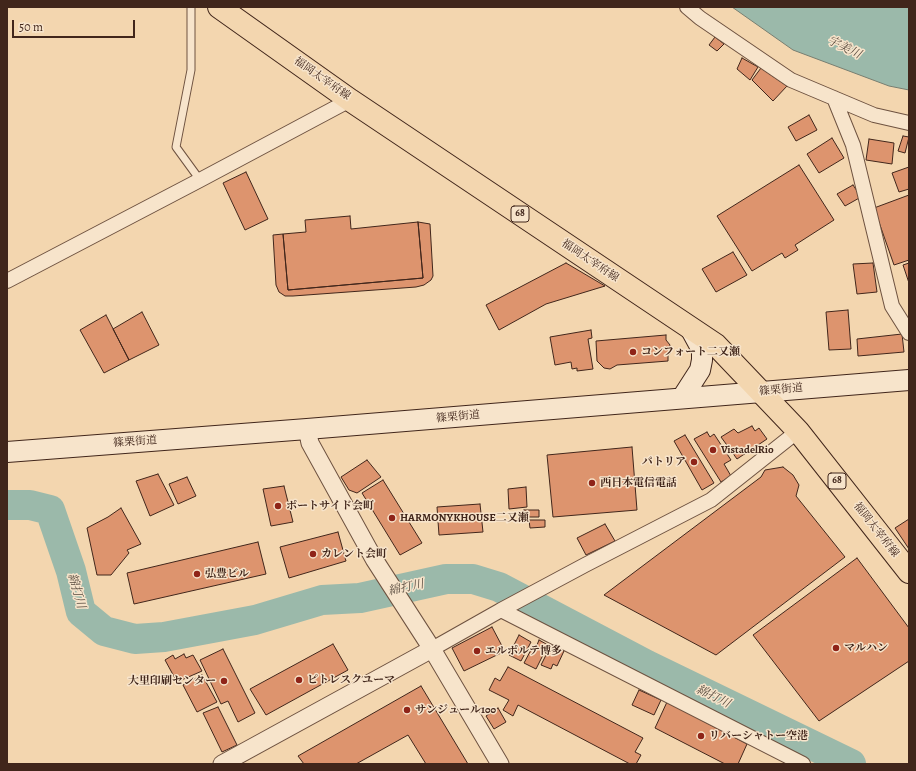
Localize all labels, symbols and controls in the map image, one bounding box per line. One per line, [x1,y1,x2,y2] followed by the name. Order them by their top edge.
[14,12,137,38] scale bar
[19,19,43,35] text: 50 m
[825,34,863,62] water label: 宇美川
[291,55,353,103] street label: 福岡太宰府線
[511,206,529,222] road number: 68
[559,237,621,285] street label: 福岡太宰府線
[641,345,740,359] place label: コンフォート二又瀬
[628,347,638,357] marker: コンフォート二又瀬
[759,382,803,398] street label: 篠栗街道
[436,409,480,425] street label: 篠栗街道
[113,434,157,450] street label: 篠栗街道
[721,443,774,457] place label: VistadelRio
[708,445,718,455] marker: VistadelRio
[642,455,686,469] place label: パトリア
[689,457,699,467] marker: パトリア
[828,473,846,489] road number: 68
[600,476,677,490] place label: 西日本電信電話
[587,478,597,488] marker: 西日本電信電話
[286,499,374,513] place label: ポートサイド会町
[850,500,902,560] street label: 福岡太宰府線
[273,501,283,511] marker: ポートサイド会町
[400,511,529,525] place label: HARMONYKHOUSE二又瀬
[387,513,397,523] marker: HARMONYKHOUSE二又瀬
[321,547,387,561] place label: カレント会町
[308,549,318,559] marker: カレント会町
[205,567,249,581] place label: 弘豊ビル
[192,569,202,579] marker: 弘豊ビル
[64,572,88,610] water label: 綿打川
[387,577,425,599] water label: 綿打川
[844,641,888,655] place label: マルハン
[831,643,841,653] marker: マルハン
[485,644,562,658] place label: エルポルテ博多
[472,646,482,656] marker: エルポルテ博多
[307,673,395,687] place label: ピトレスクユーマ
[128,674,216,688] place label: 大里印刷センター
[294,675,304,685] marker: ピトレスクユーマ
[219,676,229,686] marker: 大里印刷センター
[694,683,732,711] water label: 綿打川
[415,703,496,717] place label: サンジュール100
[402,705,412,715] marker: サンジュール100
[709,729,808,743] place label: リバーシャトー空港
[696,731,706,741] marker: リバーシャトー空港

